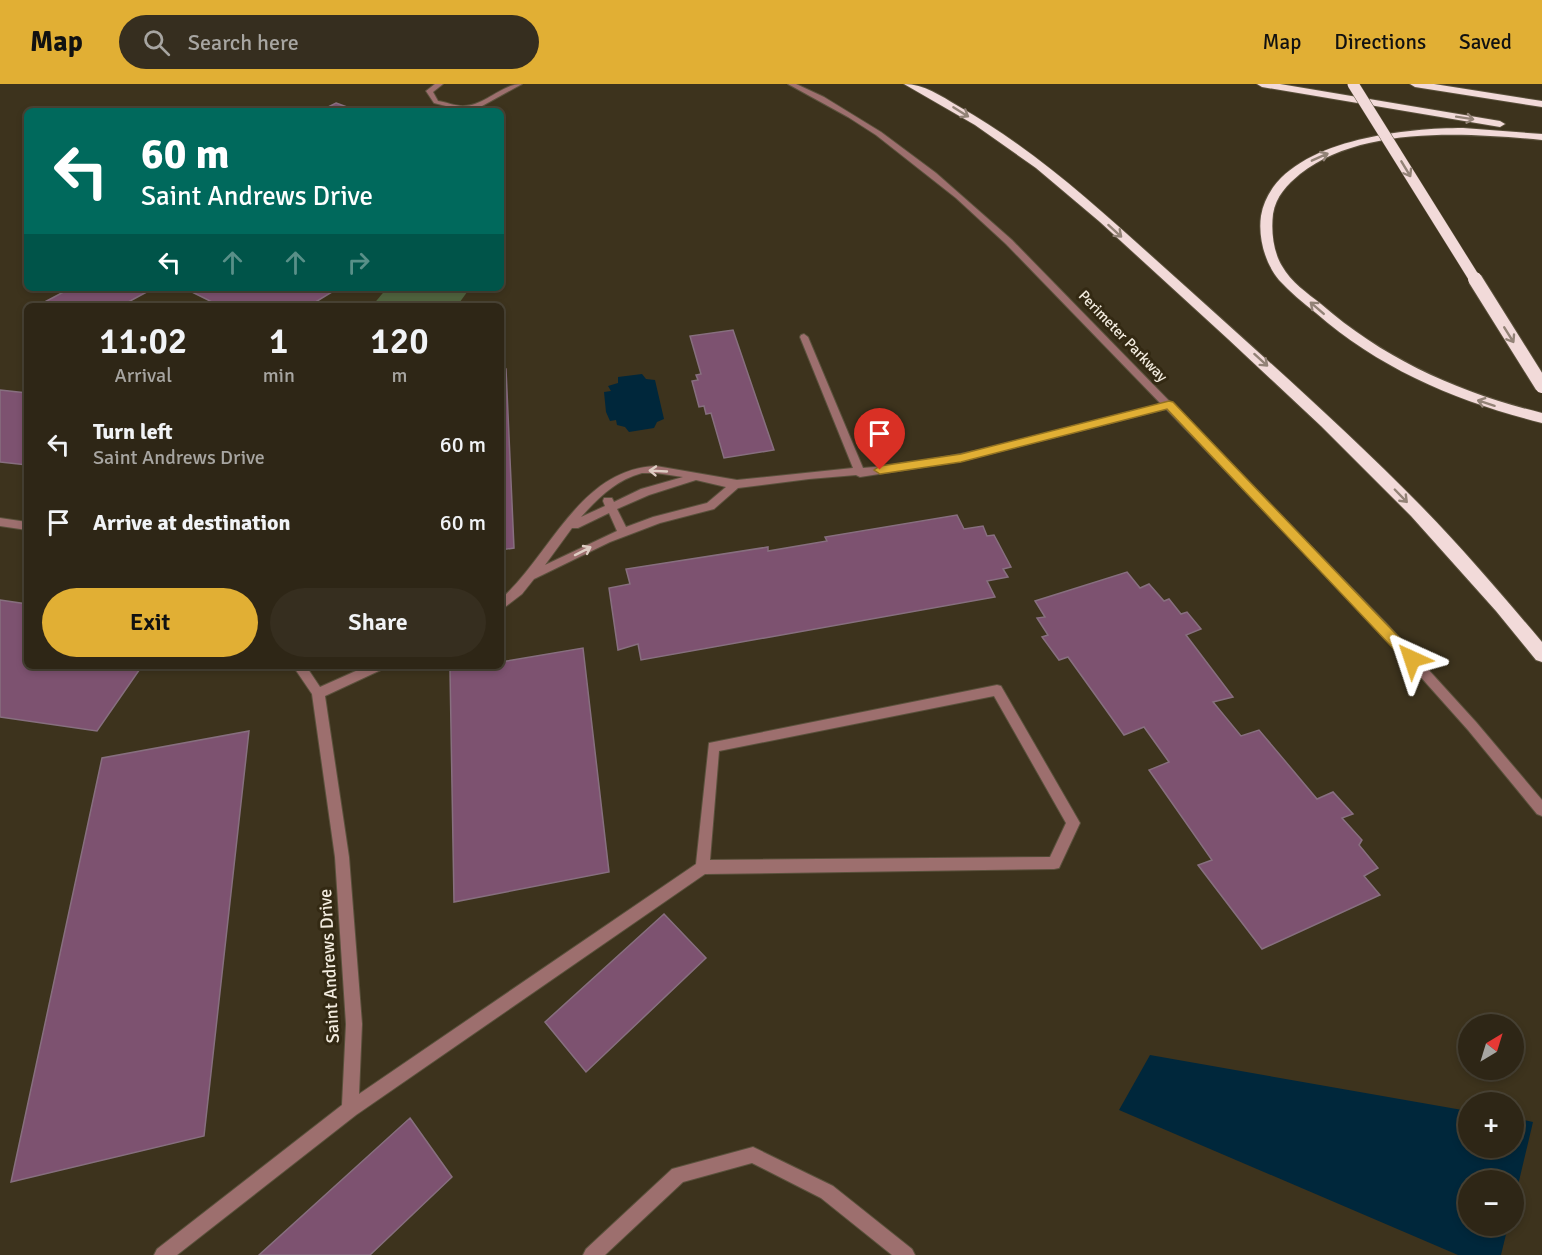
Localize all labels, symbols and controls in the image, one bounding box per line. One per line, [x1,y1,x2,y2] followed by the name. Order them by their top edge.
[119,15,539,69] search box
[30,25,83,59] text: Map
[140,26,173,59] icon: search
[188,29,299,56] text: Search here
[1263,29,1301,55] text: Map
[1334,29,1426,55] text: Directions
[1459,29,1512,55] text: Saved
[952,106,969,118] one-way arrow
[1454,112,1474,123] one-way arrow
[141,129,230,180] text: 60 m
[42,132,120,210] icon: left
[1310,151,1328,162] one-way arrow
[1401,160,1413,177] one-way arrow
[141,180,373,213] text: Saint Andrews Drive
[1107,224,1122,238] one-way arrow
[153,246,186,279] icon: left
[216,246,249,279] icon: ahead
[279,246,312,279] icon: ahead
[342,246,375,279] icon: right
[1075,286,1171,386] street label: Perimeter Parkway
[1309,302,1325,315] one-way arrow
[99,319,187,364] text: 11:02
[269,319,289,364] text: 1
[370,319,429,364] text: 120
[1503,326,1516,343] one-way arrow
[1253,353,1268,367] one-way arrow
[115,363,172,388] text: Arrival
[263,363,295,388] text: min
[391,363,407,388] text: m
[1477,397,1496,408] one-way arrow
[854,408,905,470] pin
[863,417,896,450] icon: arrive
[93,418,173,445] text: Turn left
[42,428,75,461] icon: left
[440,431,486,458] text: 60 m
[93,445,265,470] text: Saint Andrews Drive
[649,465,669,476] one-way arrow
[1393,488,1408,503] one-way arrow
[42,506,75,539] icon: arrive
[93,509,290,536] text: Arrive at destination
[440,509,486,536] text: 60 m
[574,545,591,557] one-way arrow
[42,588,258,657] button: Exit
[270,588,486,657] button: Share
[1380,627,1444,691] position arrow
[314,888,344,1044] street label: Saint Andrews Drive
[1458,1014,1524,1080] north arrow
[1458,1014,1524,1236] map controls
[1458,1092,1524,1158] button: +
[1458,1170,1524,1236] button: −

